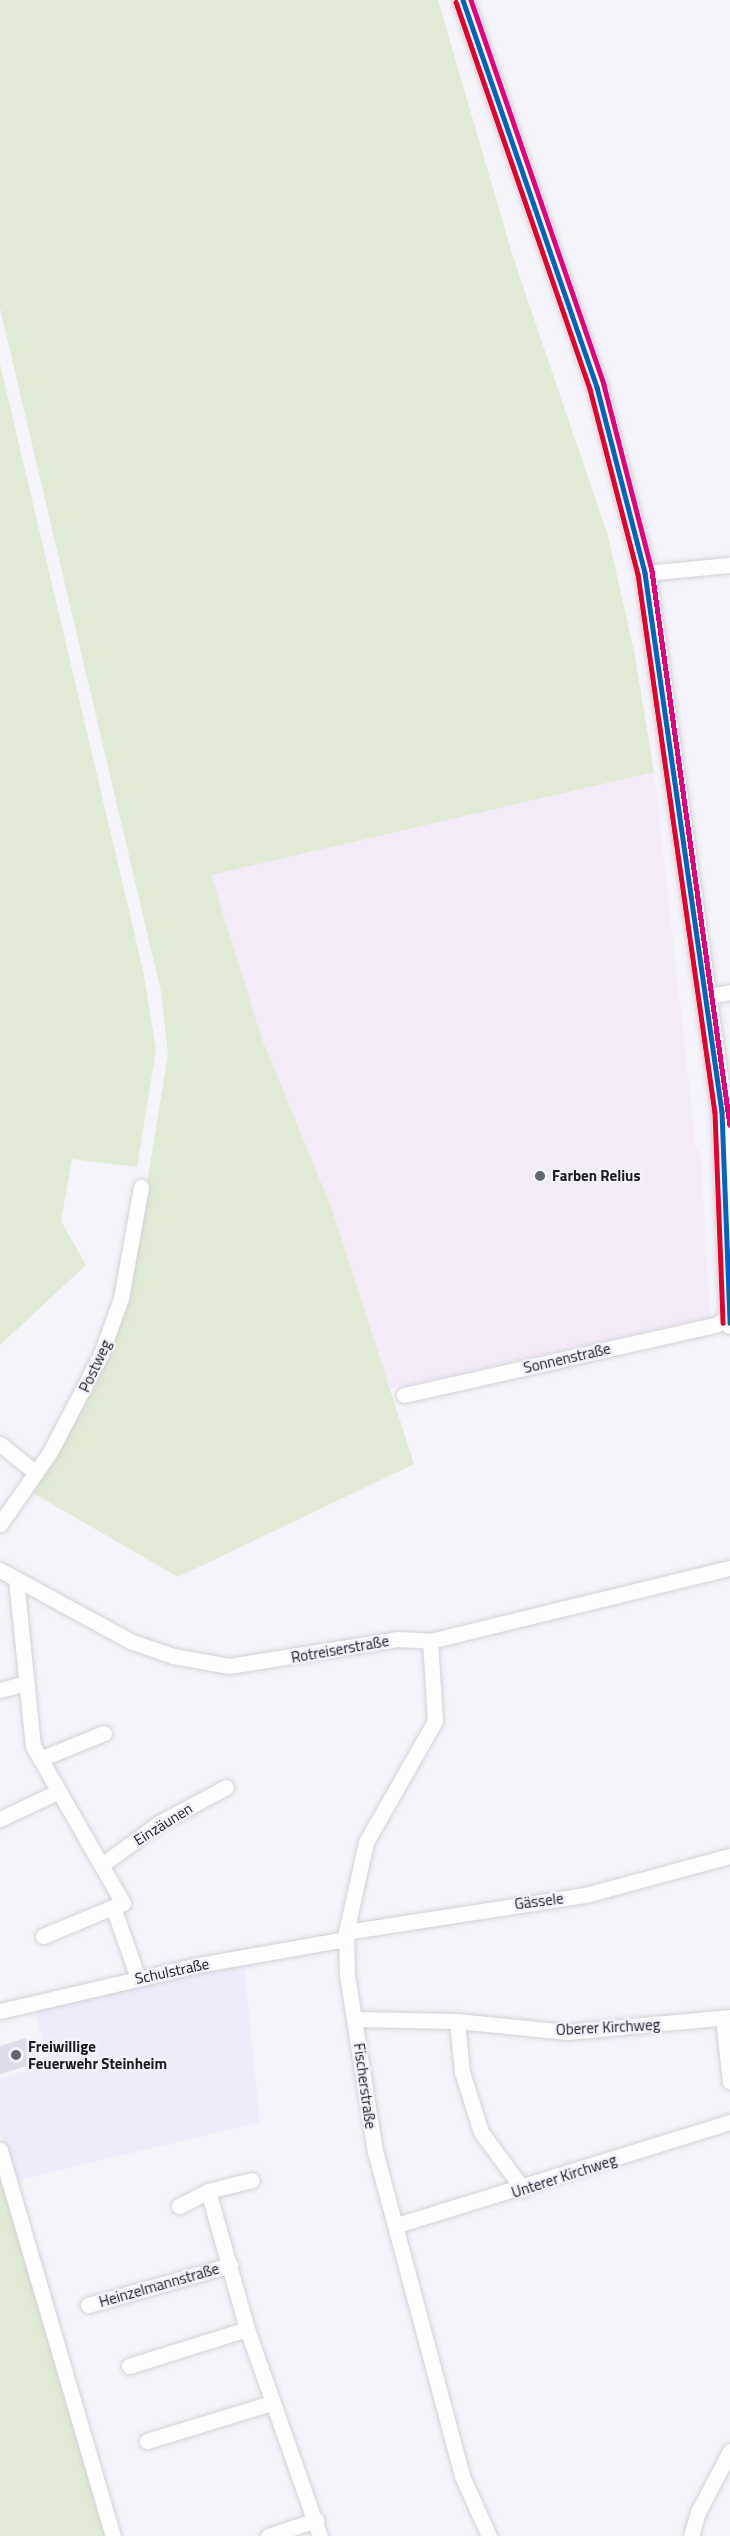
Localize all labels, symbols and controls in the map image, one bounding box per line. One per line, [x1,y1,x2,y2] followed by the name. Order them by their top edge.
[552,1167,640,1185] place label: Farben Relius
[533,1169,547,1183] marker: Farben Relius
[75,1337,115,1395] street label: Postweg
[522,1339,612,1377] street label: Sonnenstraße
[290,1632,390,1666] street label: Rotreiserstraße
[130,1799,196,1849] street label: Einzäunen
[513,1889,565,1913] street label: Gässele
[133,1954,211,1988] street label: Schulstraße
[555,2015,661,2039] street label: Oberer Kirchweg
[28,2037,167,2072] place label: Freiwillige Feuerwehr Steinheim
[350,2042,380,2130] street label: Fischerstraße
[9,2048,23,2062] marker: Freiwillige Feuerwehr Steinheim
[509,2151,619,2201] street label: Unterer Kirchweg
[97,2259,221,2311] street label: Heinzelmannstraße

